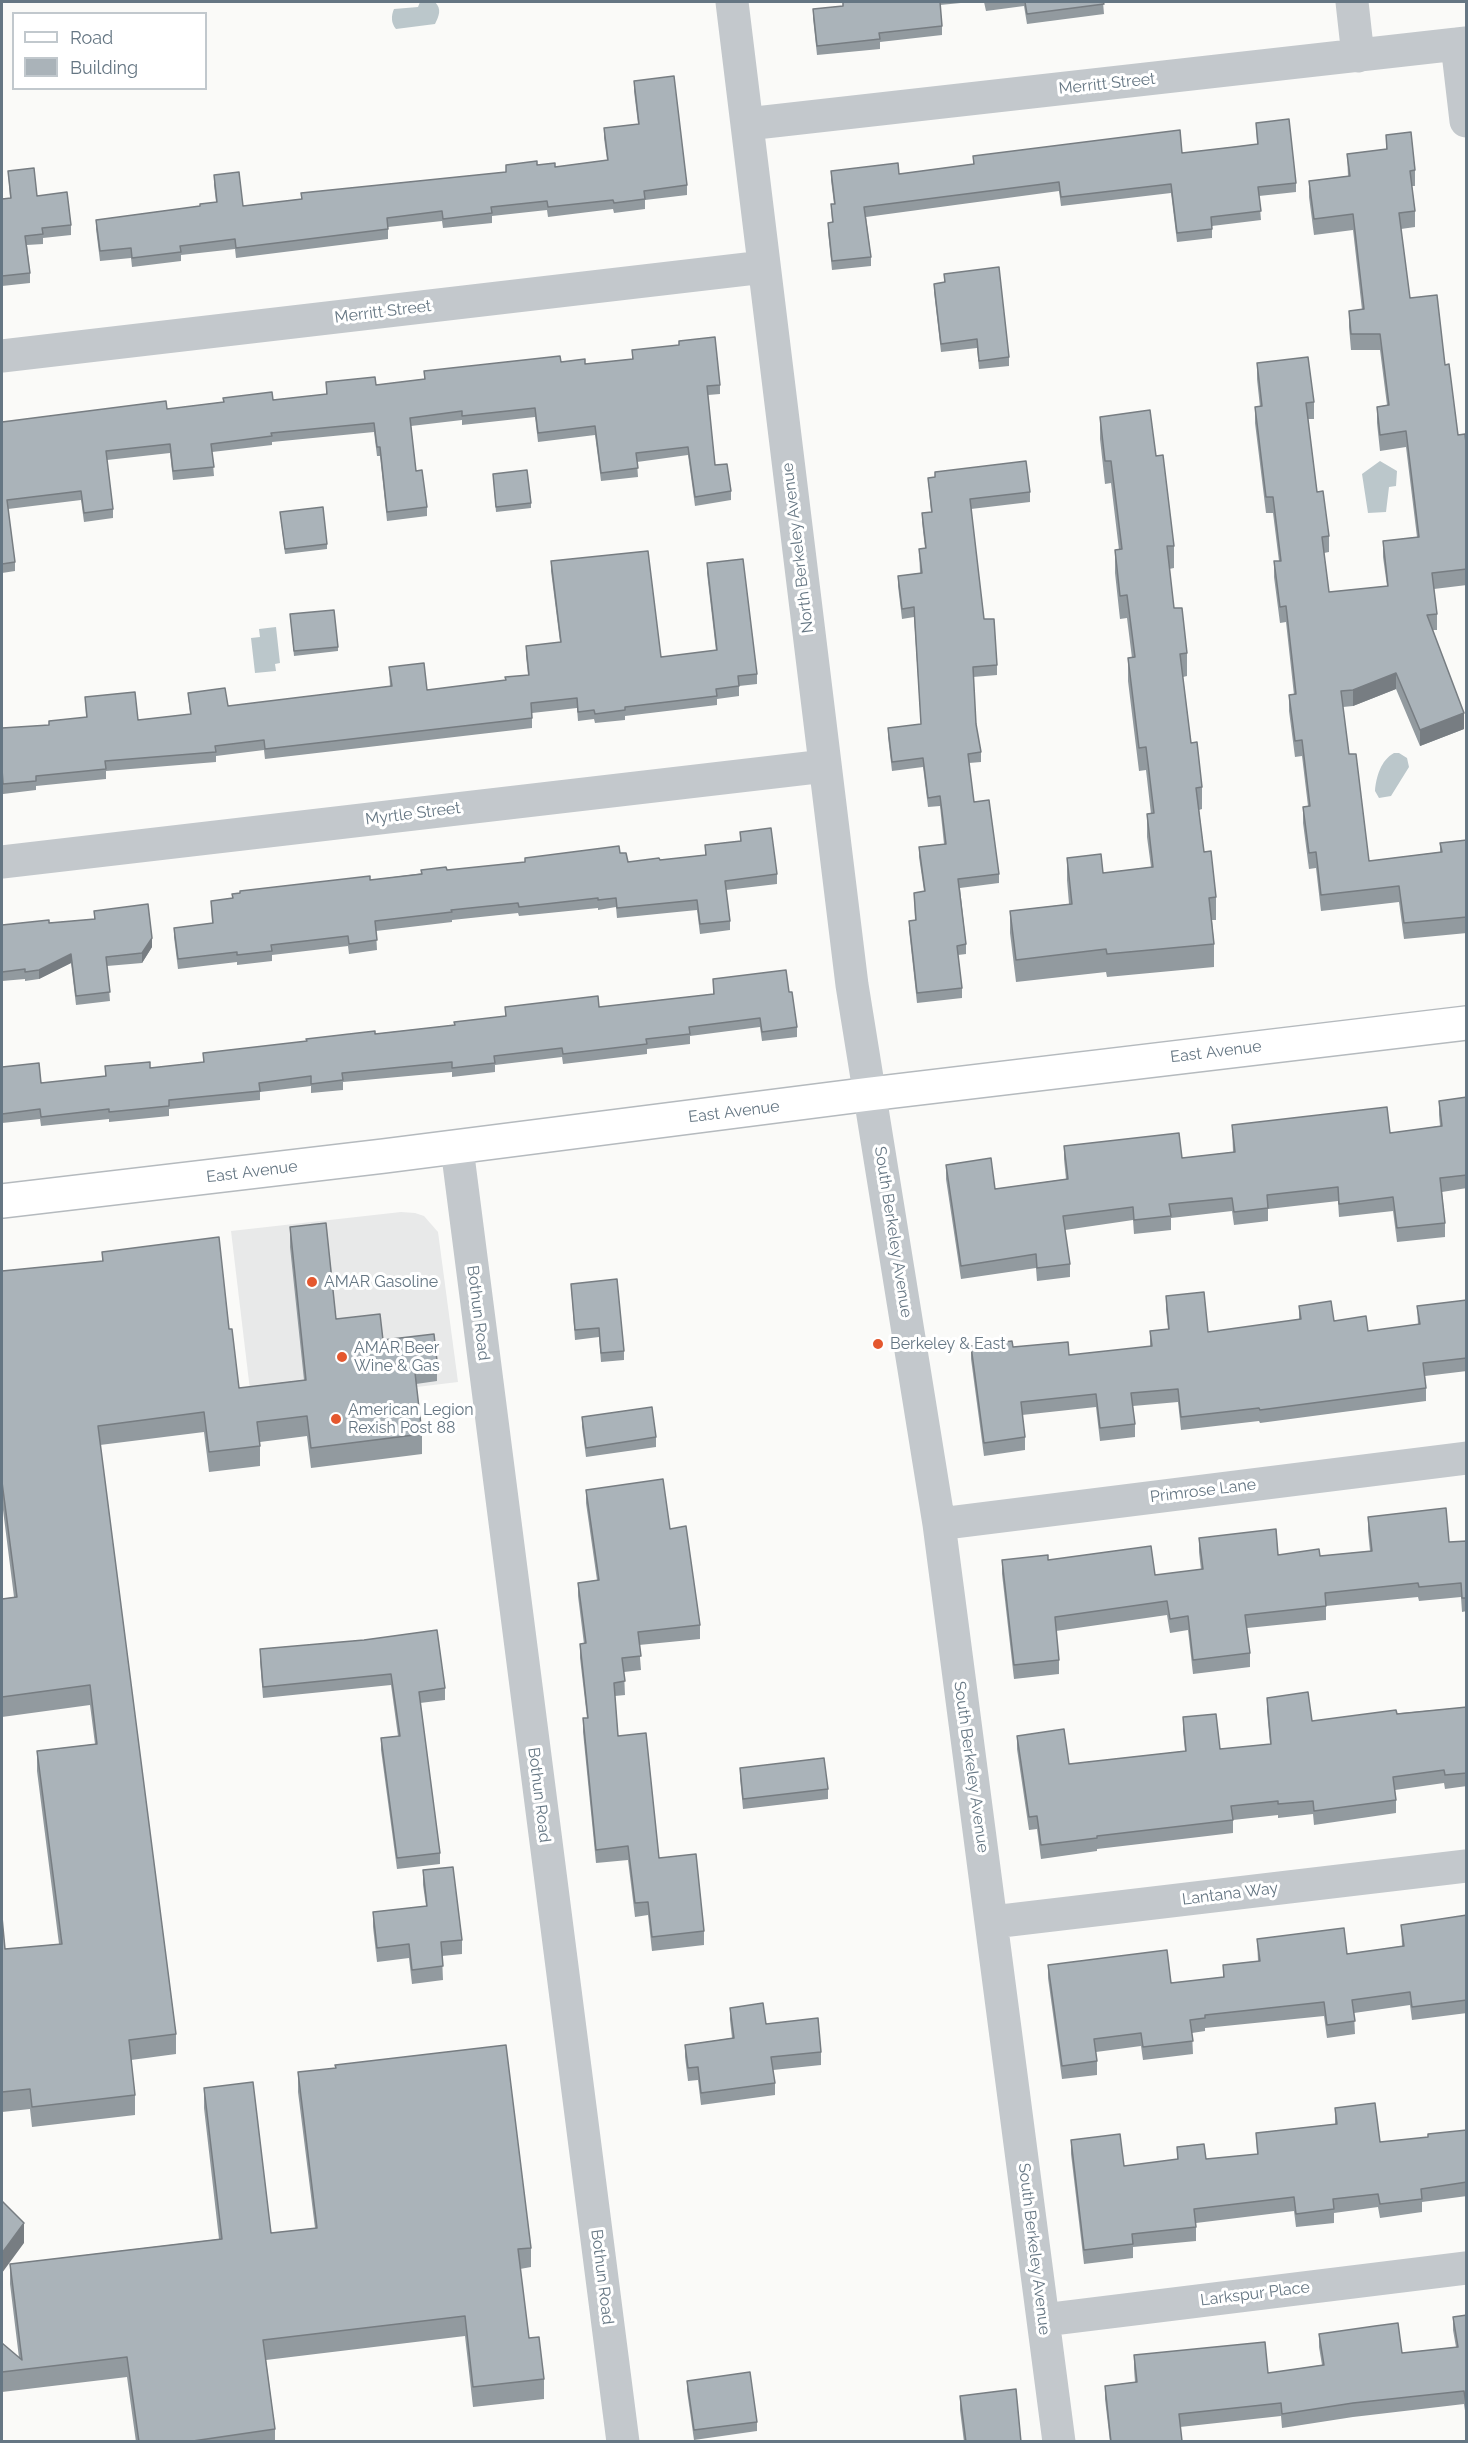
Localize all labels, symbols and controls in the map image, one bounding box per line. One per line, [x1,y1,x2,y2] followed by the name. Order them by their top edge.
[12,12,207,90] legend
[70,27,113,48] text: Road
[70,57,138,78] text: Building
[1058,69,1156,99] street label: Merritt Street
[334,297,432,327] street label: Merritt Street
[778,462,818,634] street label: North Berkeley Avenue
[364,799,462,829] street label: Myrtle Street
[1169,1037,1263,1067] street label: East Avenue
[687,1097,781,1127] street label: East Avenue
[870,1145,916,1319] street label: South Berkeley Avenue
[205,1157,299,1187] street label: East Avenue
[463,1264,493,1362] street label: Bothun Road
[324,1272,438,1292] place label: AMAR Gasoline
[305,1275,319,1289] marker: AMAR Gasoline
[890,1334,1006,1354] place label: Berkeley & East
[871,1337,885,1351] marker: Berkeley & East
[354,1338,440,1376] place label: AMAR Beer Wine & Gas
[335,1350,349,1364] marker: AMAR Beer Wine & Gas
[348,1400,474,1438] place label: American Legion Rexish Post 88
[329,1412,343,1426] marker: American Legion Rexish Post 88
[1149,1475,1257,1507] street label: Primrose Lane
[949,1680,993,1854] street label: South Berkeley Avenue
[524,1746,554,1844] street label: Bothun Road
[1181,1879,1279,1909] street label: Lantana Way
[1014,2162,1054,2336] street label: South Berkeley Avenue
[587,2228,617,2326] street label: Bothun Road
[1199,2278,1311,2310] street label: Larkspur Place

